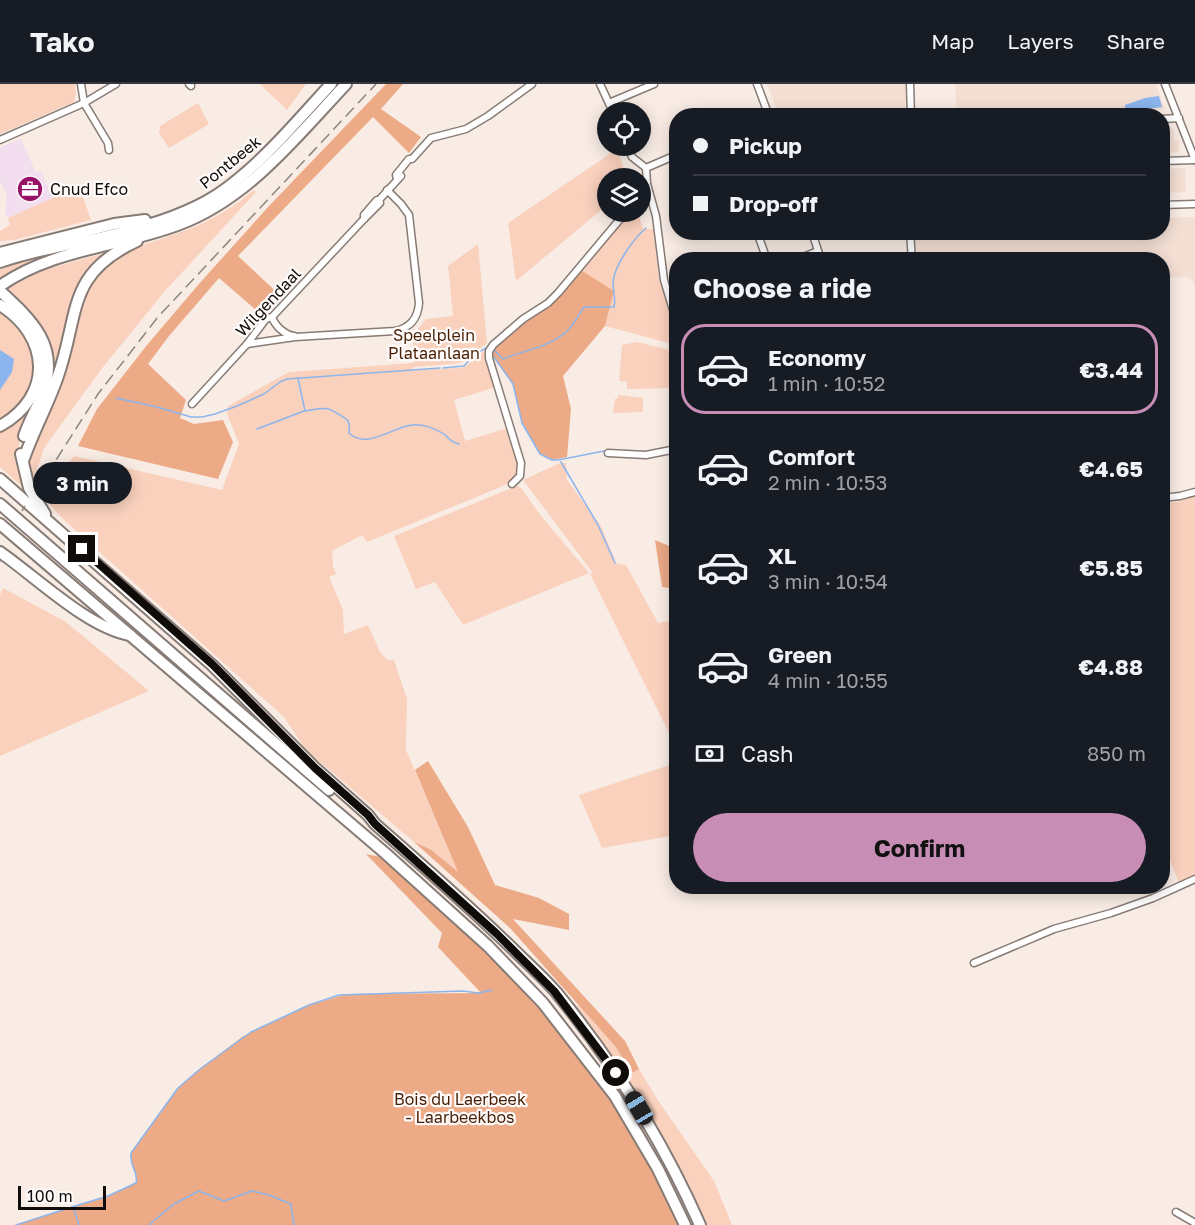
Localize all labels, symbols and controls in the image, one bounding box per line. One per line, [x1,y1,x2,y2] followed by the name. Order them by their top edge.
[30,25,95,58] text: Tako
[931,28,974,54] text: Map
[1007,28,1074,54] text: Layers
[1107,28,1165,54] text: Share
[597,102,651,222] map controls
[597,102,651,156] button: locate
[195,131,265,193] street label: Pontbeek
[729,132,802,159] text: Pickup
[597,168,651,222] button: layers
[15,174,45,204] office icon: Cnud Efco
[50,179,128,199] place label: Cnud Efco
[729,190,818,217] text: Drop-off
[231,264,305,340] street label: Wilgendaal
[693,272,872,304] text: Choose a ride
[388,325,480,363] park label: Speelplein Plataanlaan
[696,342,750,396] icon: car
[768,344,866,371] text: Economy
[1080,356,1143,383] text: €3.44
[768,371,885,395] text: 1 min · 10:52
[696,441,750,495] icon: car
[768,443,855,470] text: Comfort
[1079,455,1143,482] text: €4.65
[32,462,132,504] callout: 3 min
[768,470,887,494] text: 2 min · 10:53
[56,471,109,495] text: 3 min
[68,535,95,562] route end
[696,540,750,594] icon: car
[768,542,796,569] text: XL
[1080,554,1143,581] text: €5.85
[768,569,888,593] text: 3 min · 10:54
[696,639,750,693] icon: car
[768,641,832,668] text: Green
[1079,653,1143,680] text: €4.88
[768,668,888,692] text: 4 min · 10:55
[693,737,726,770] icon: cash
[741,740,794,767] text: Cash
[1087,741,1146,765] text: 850 m
[693,813,1146,882] button: Confirm
[602,1059,629,1086] route start
[622,1088,656,1128] car
[394,1089,526,1127] park label: Bois du Laerbeek - Laarbeekbos
[18,1183,106,1210] scale bar
[27,1186,73,1206] text: 100 m

